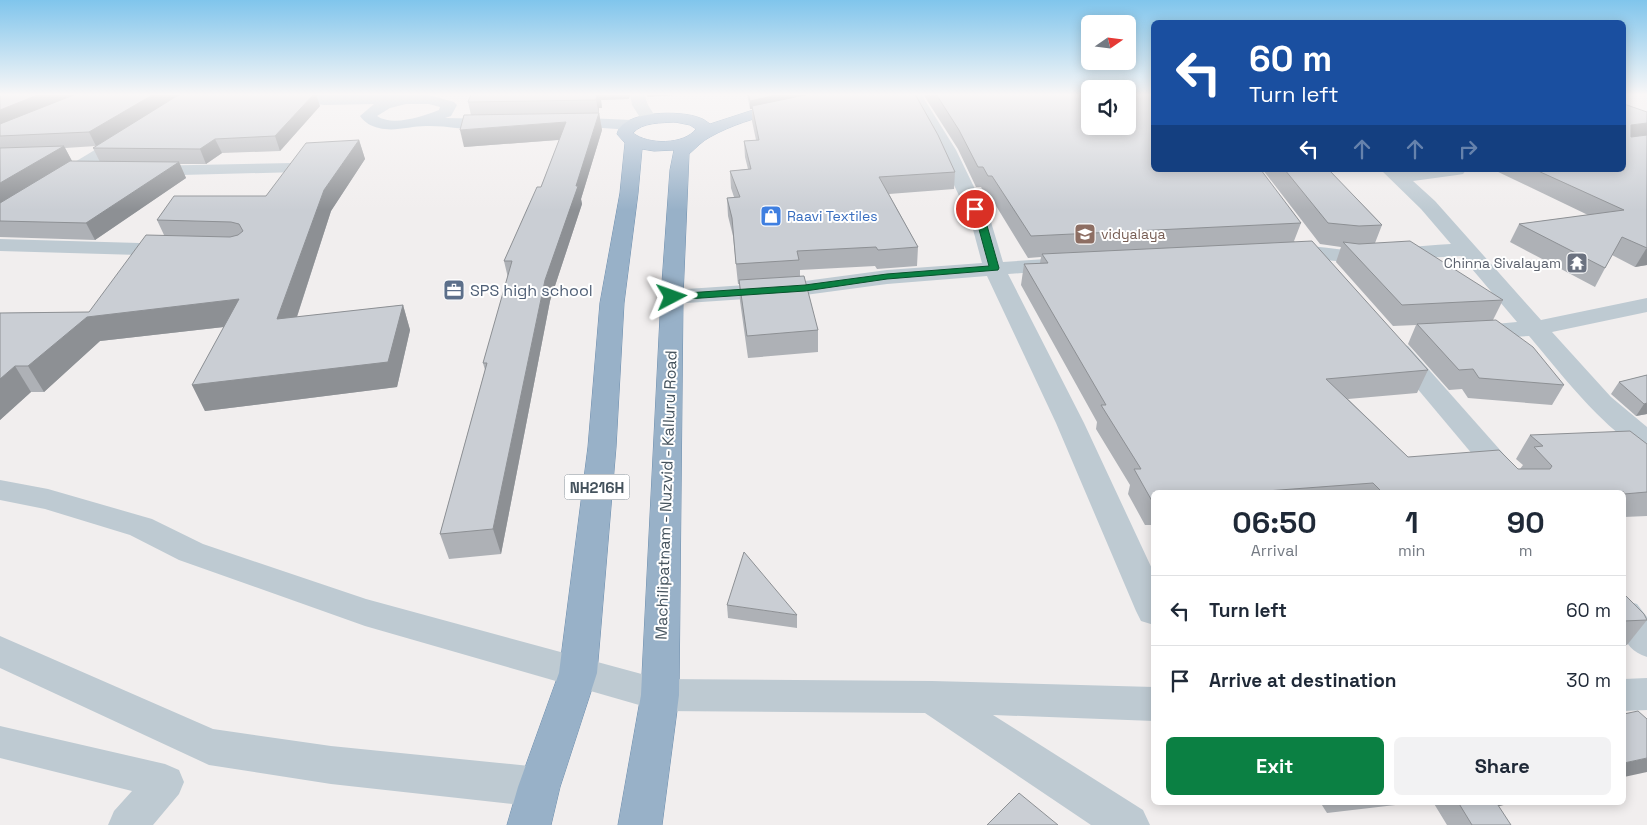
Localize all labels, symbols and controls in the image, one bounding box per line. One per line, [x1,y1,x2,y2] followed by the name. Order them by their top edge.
[1081,15,1136,70] north arrow
[1081,15,1136,135] map controls
[1249,37,1332,81] text: 60 m
[1166,40,1231,105] icon: left
[1081,80,1136,135] button: sound
[1249,80,1339,108] text: Turn left
[1295,135,1323,163] icon: left
[1348,135,1376,163] icon: ahead
[1401,135,1429,163] icon: ahead
[1454,135,1482,163] icon: right
[954,188,996,230] pin
[961,195,989,223] icon: arrive
[759,204,783,228] shop icon: Raavi Textiles
[787,207,878,225] place label: Raavi Textiles
[1073,222,1097,246] school or university icon: vidyalaya
[1101,225,1166,243] place label: vidyalaya
[1565,251,1589,275] temple icon: Chinna Sivalayam
[1444,254,1561,272] place label: Chinna Sivalayam
[645,270,697,322] position arrow
[442,278,466,302] office icon: SPS high school
[470,280,593,301] place label: SPS high school
[650,350,682,640] street label: Machilipatnam - Nuzvid - Kalluru Road
[564,474,630,500] road number: NH216H
[1232,503,1317,542] text: 06:50
[1405,503,1418,542] text: 1
[1507,503,1545,542] text: 90
[1251,540,1298,561] text: Arrival
[1398,540,1425,561] text: min
[1519,540,1533,561] text: m
[1166,597,1194,625] icon: left
[1209,598,1287,623] text: Turn left
[1566,598,1611,623] text: 60 m
[1166,667,1194,695] icon: arrive
[1209,668,1397,693] text: Arrive at destination
[1566,668,1611,693] text: 30 m
[1166,737,1384,795] button: Exit
[1394,737,1611,795] button: Share

